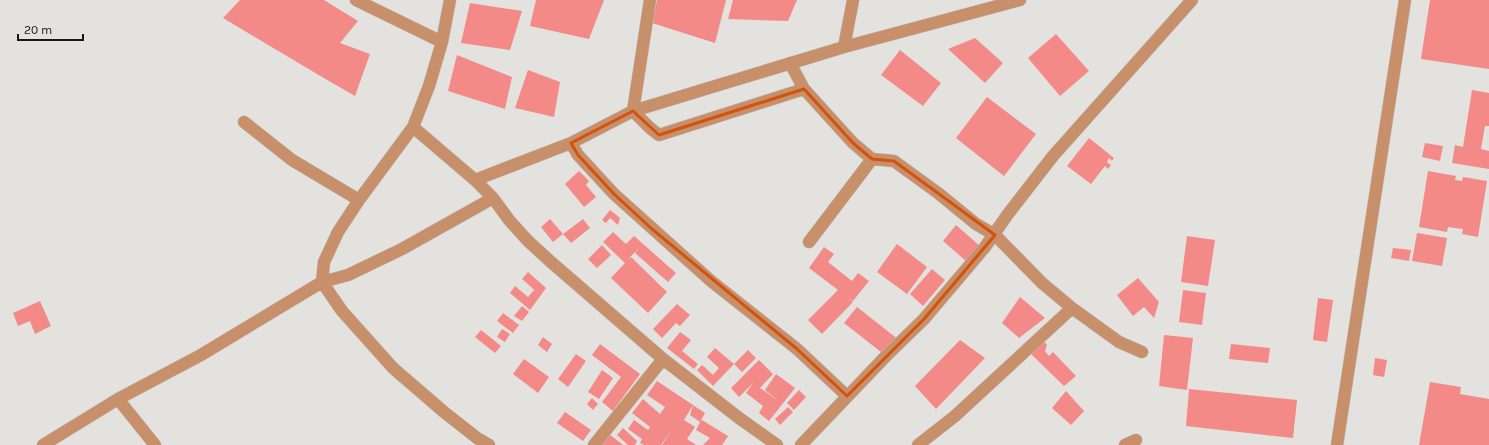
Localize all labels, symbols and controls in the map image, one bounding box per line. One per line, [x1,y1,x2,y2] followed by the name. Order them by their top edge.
[18,16,83,42] scale bar
[24,23,52,37] text: 20 m

